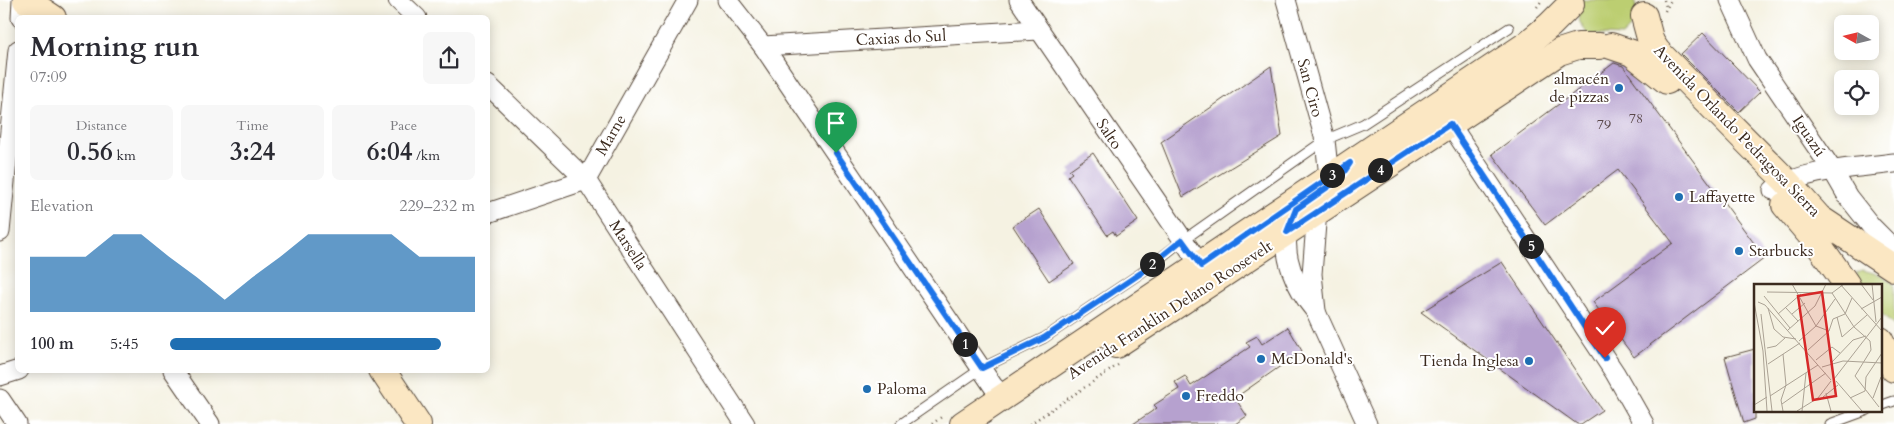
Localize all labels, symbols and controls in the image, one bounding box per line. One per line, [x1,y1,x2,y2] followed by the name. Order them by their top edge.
[1834,15,1879,60] north arrow
[1834,15,1879,115] map controls
[855,25,947,51] street label: Caxias do Sul
[30,28,199,66] text: Morning run
[423,32,475,84] button: share
[1649,40,1825,222] street label: Avenida Orlando Pedragosa Sierra
[1292,56,1328,120] street label: San Ciro
[30,66,67,88] text: 07:09
[1549,68,1609,108] place label: almacén de pizzas
[1834,70,1879,115] button: locate
[1613,82,1625,94] marker: almacén de pizzas
[815,102,857,153] pin
[822,109,850,137] icon: arrive
[1629,109,1643,128] house number: 78
[590,110,632,160] street label: Marne
[1787,111,1831,161] street label: Iguazú
[1091,114,1127,154] street label: Salto
[1597,115,1611,134] house number: 79
[76,116,127,135] text: Distance
[236,116,269,135] text: Time
[390,116,417,135] text: Pace
[67,135,113,169] text: 0.56
[230,135,275,169] text: 3:24
[367,135,413,169] text: 6:04
[113,146,136,165] text: km
[413,146,440,165] text: /km
[1368,158,1392,182] pin: 4
[1377,161,1384,180] text: 4
[1320,162,1344,188] pin: 3
[1329,166,1336,185] text: 3
[1689,186,1755,208] place label: Laffayette
[1673,191,1685,203] marker: Laffayette
[30,195,94,217] text: Elevation
[399,195,475,217] text: 229–232 m
[604,216,652,274] street label: Marsella
[1518,234,1544,258] pin: 5
[1063,235,1277,385] street label: Avenida Franklin Delano Roosevelt
[1528,237,1535,256] text: 5
[1749,240,1813,262] place label: Starbucks
[1733,245,1745,257] marker: Starbucks
[1140,252,1164,276] pin: 2
[1149,255,1156,274] text: 2
[1754,284,1882,412] inset map
[1584,307,1626,358] pin
[1591,314,1619,342] icon: check
[952,332,978,356] pin: 1
[30,333,74,355] text: 100 m
[110,333,139,355] text: 5:45
[962,335,969,354] text: 1
[1271,348,1353,370] place label: McDonald's
[1420,350,1519,372] place label: Tienda Inglesa
[1255,353,1267,365] marker: McDonald's
[1523,355,1535,367] marker: Tienda Inglesa
[877,378,927,400] place label: Paloma
[861,383,873,395] marker: Paloma
[1196,385,1244,407] place label: Freddo
[1180,390,1192,402] marker: Freddo

